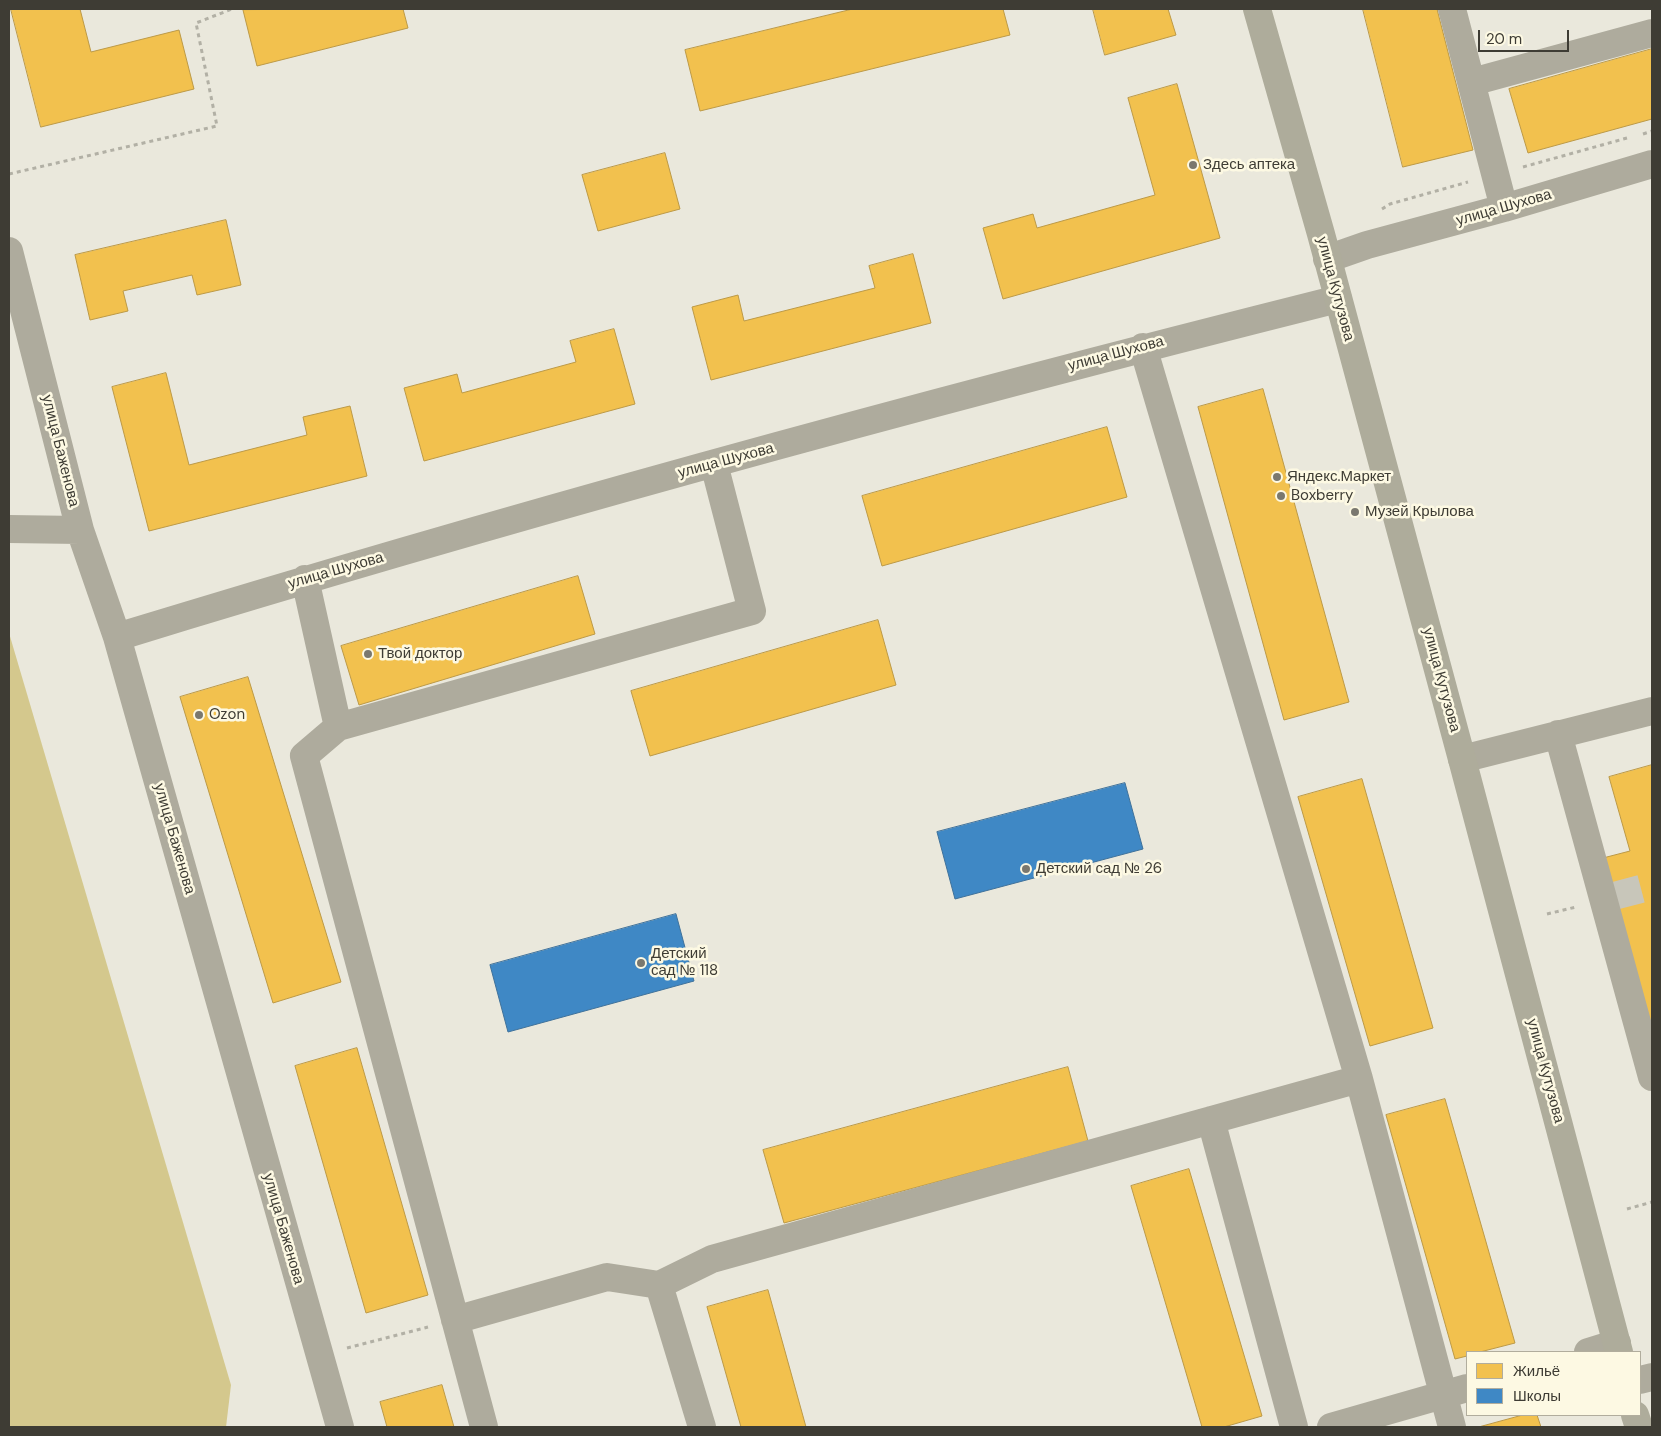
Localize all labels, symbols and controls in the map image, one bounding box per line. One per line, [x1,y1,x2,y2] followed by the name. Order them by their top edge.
[1481,20,1572,52] scale bar
[1486,29,1522,49] text: 20 m
[1203,156,1295,174] place label: Здесь аптека
[1187,159,1199,171] marker: Здесь аптека
[1454,186,1554,230] street label: улица Шухова
[1312,235,1358,343] street label: улица Кутузова
[1066,333,1166,375] street label: улица Шухова
[37,393,83,509] street label: улица Баженова
[676,440,776,482] street label: улица Шухова
[1287,468,1391,486] place label: Яндекс.Маркет
[1271,471,1283,483] marker: Яндекс.Маркет
[1291,487,1353,505] place label: Boxberry
[1275,490,1287,502] marker: Boxberry
[1365,503,1474,521] place label: Музей Крылова
[1349,506,1361,518] marker: Музей Крылова
[286,549,386,593] street label: улица Шухова
[1418,626,1464,734] street label: улица Кутузова
[378,645,462,663] place label: Твой доктор
[362,648,374,660] marker: Твой доктор
[209,706,245,724] place label: Ozon
[193,709,205,721] marker: Ozon
[150,781,198,897] street label: улица Баженова
[1036,860,1162,878] place label: Детский сад № 26
[1020,863,1032,875] marker: Детский сад № 26
[651,945,718,980] place label: Детский сад № 118
[635,957,647,969] marker: Детский сад № 118
[1522,1017,1568,1125] street label: улица Кутузова
[259,1171,307,1287] street label: улица Баженова
[1466,1351,1641,1416] legend
[1513,1361,1560,1381] text: Жильё
[1513,1386,1561,1406] text: Школы

